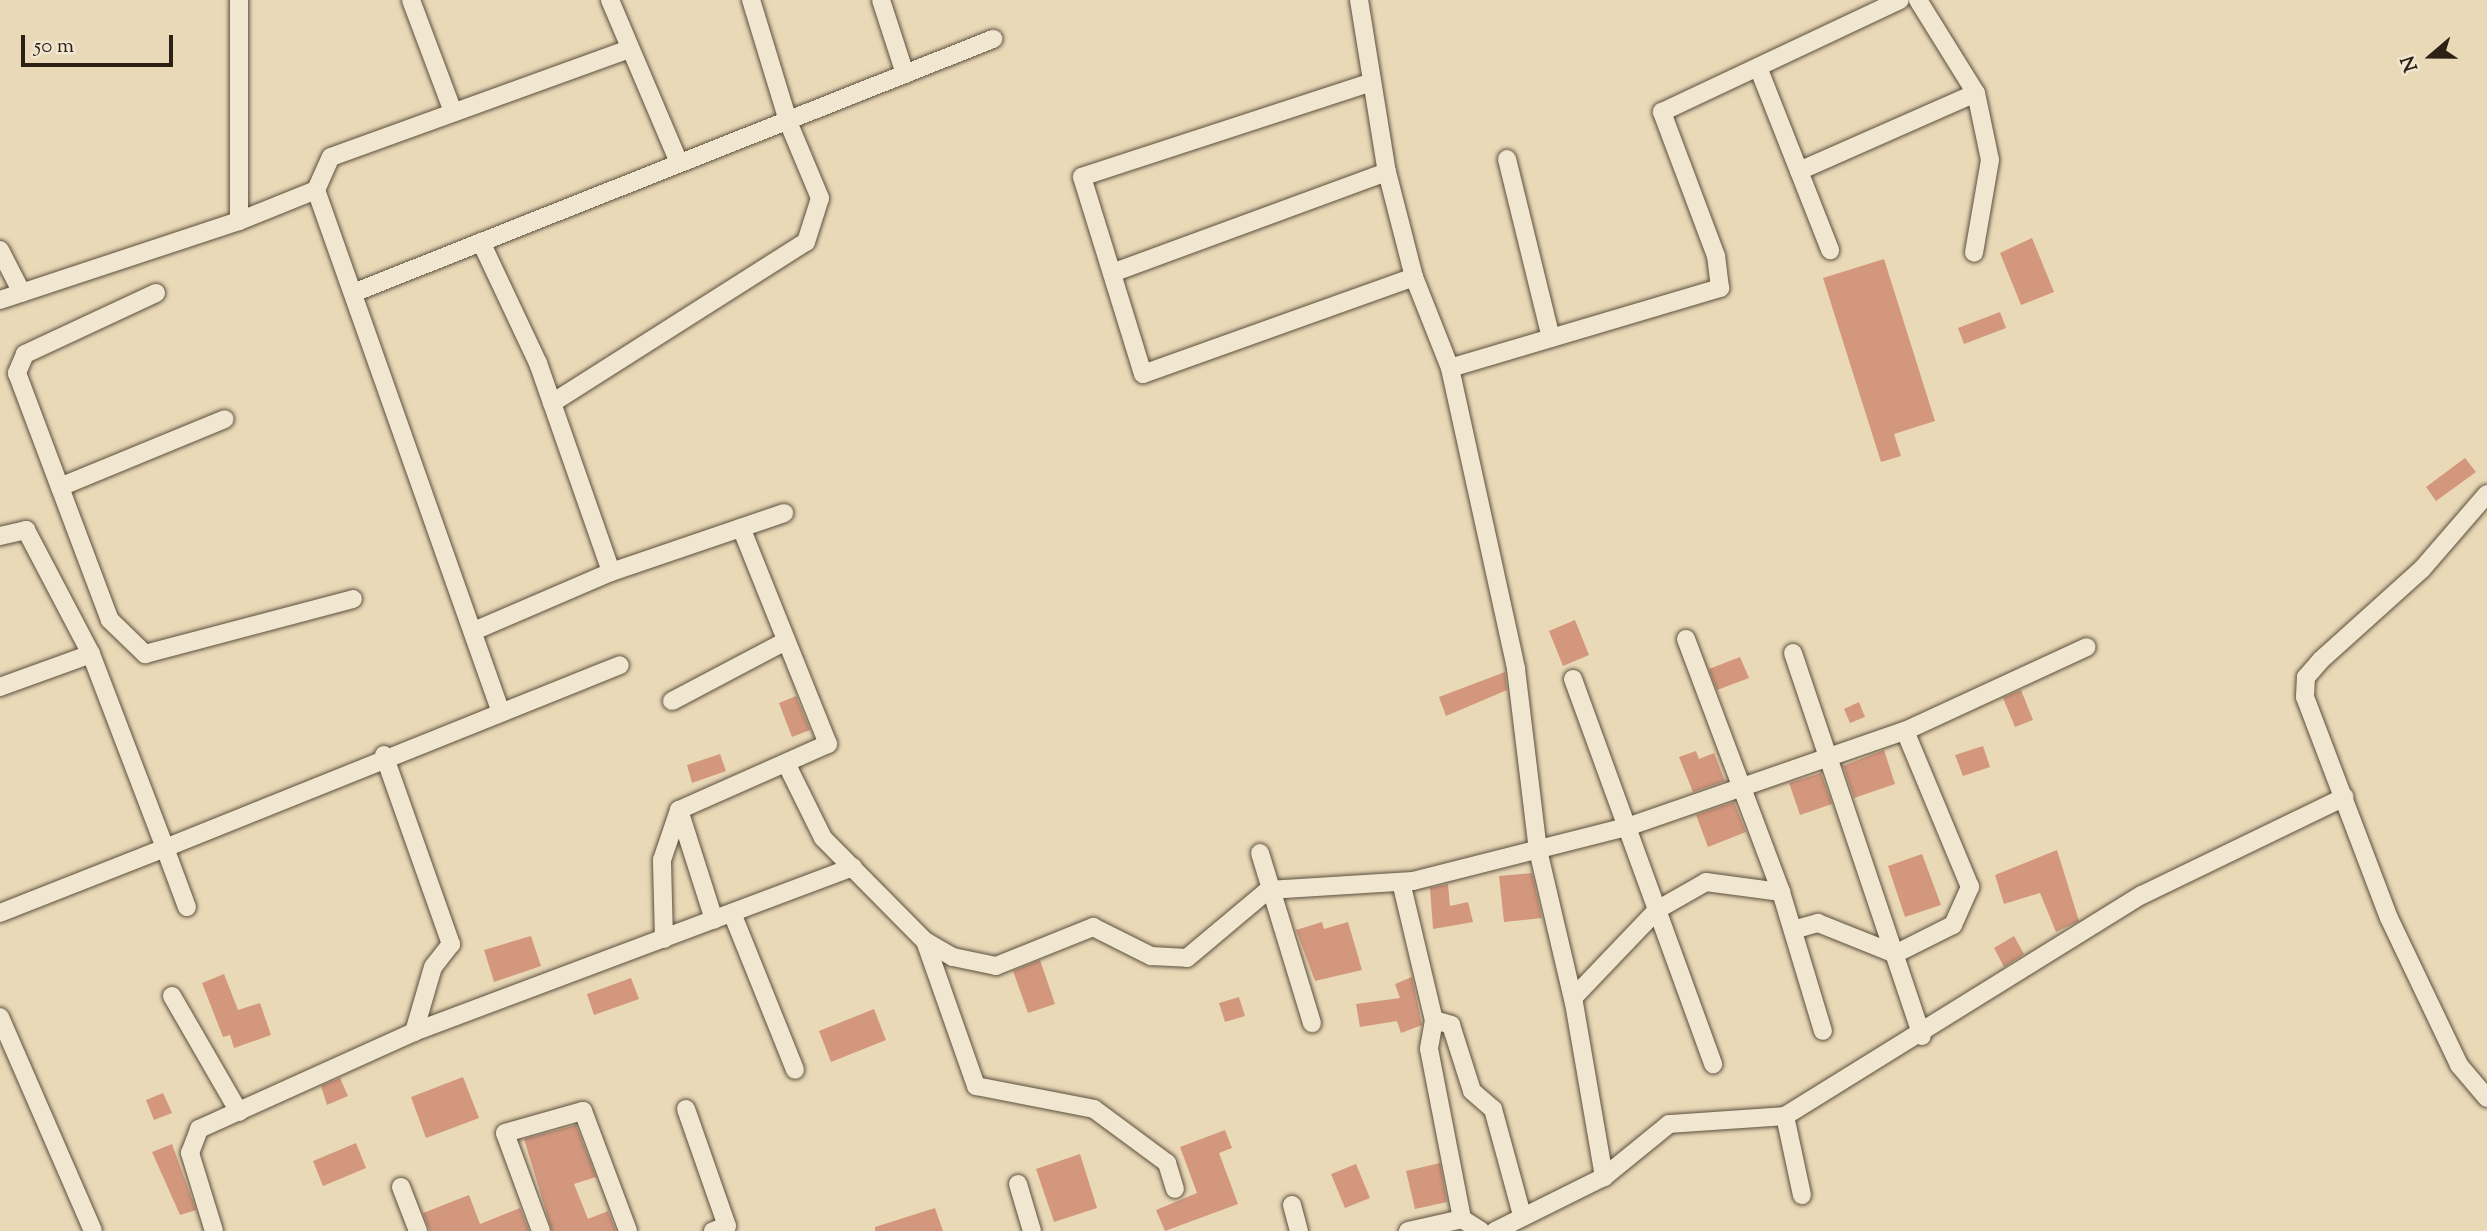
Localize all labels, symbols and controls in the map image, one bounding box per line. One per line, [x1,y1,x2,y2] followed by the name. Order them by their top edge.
[24,21,177,65] scale bar
[2396,21,2466,91] north arrow
[34,32,74,62] text: 50 m
[2396,52,2426,75] text: N

